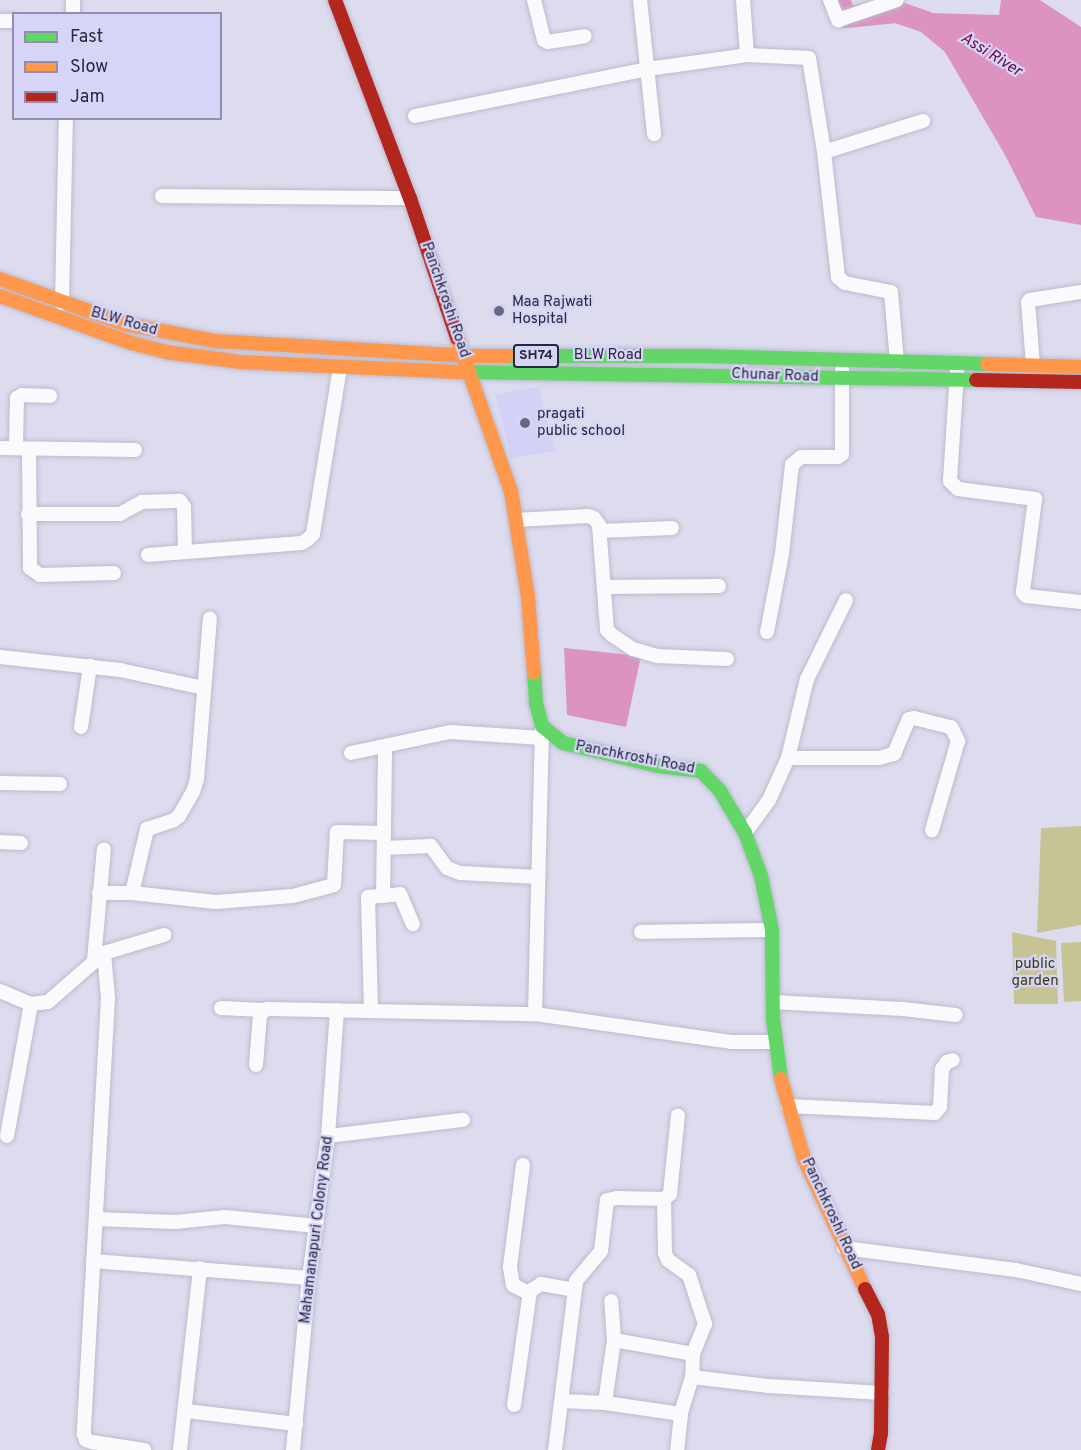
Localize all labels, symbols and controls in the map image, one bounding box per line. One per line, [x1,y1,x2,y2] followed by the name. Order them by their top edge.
[12,12,222,120] legend
[70,26,103,49] text: Fast
[957,29,1025,81] water label: Assi River
[70,56,108,79] text: Slow
[70,86,105,109] text: Jam
[417,240,473,360] street label: Panchkroshi Road
[512,293,592,328] place label: Maa Rajwati Hospital
[490,302,508,320] marker: Maa Rajwati Hospital
[88,304,160,340] street label: BLW Road
[512,345,560,367] road number: SH74
[574,347,642,365] street label: BLW Road
[731,365,819,387] street label: Chunar Road
[537,405,625,440] place label: pragati public school
[518,416,532,430] marker: pragati public school
[574,738,696,778] street label: Panchkroshi Road
[1011,955,1059,990] park label: public garden
[297,1135,337,1325] street label: Mahamanapuri Colony Road
[797,1155,865,1273] street label: Panchkroshi Road

